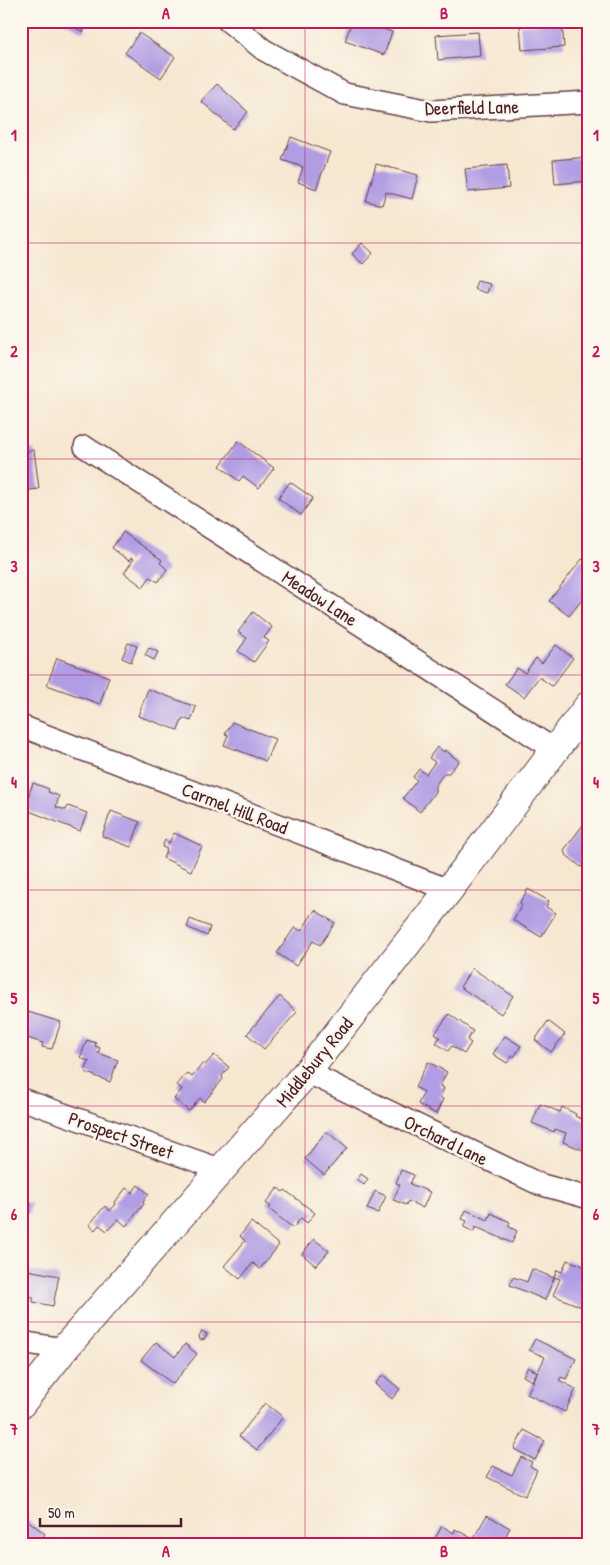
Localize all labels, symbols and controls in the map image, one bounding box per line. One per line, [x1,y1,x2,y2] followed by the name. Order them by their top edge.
[162,2,170,24] text: A
[440,2,448,24] text: B
[425,93,520,121] street label: Deerfield Lane
[11,124,17,146] text: 1
[593,124,599,146] text: 1
[10,340,18,362] text: 2
[592,340,600,362] text: 2
[10,555,18,577] text: 3
[592,555,600,577] text: 3
[277,564,363,632] street label: Meadow Lane
[11,771,17,793] text: 4
[593,771,599,793] text: 4
[178,776,292,840] street label: Carmel Hill Road
[11,987,18,1009] text: 5
[593,987,600,1009] text: 5
[270,1011,359,1113] street label: Middlebury Road
[65,1105,177,1165] street label: Prospect Street
[400,1108,493,1172] street label: Orchard Lane
[11,1203,18,1225] text: 6
[593,1203,600,1225] text: 6
[9,1418,18,1440] text: 7
[591,1418,600,1440] text: 7
[40,1495,181,1527] scale bar
[48,1502,75,1523] text: 50 m
[162,1540,170,1562] text: A
[440,1540,448,1562] text: B

